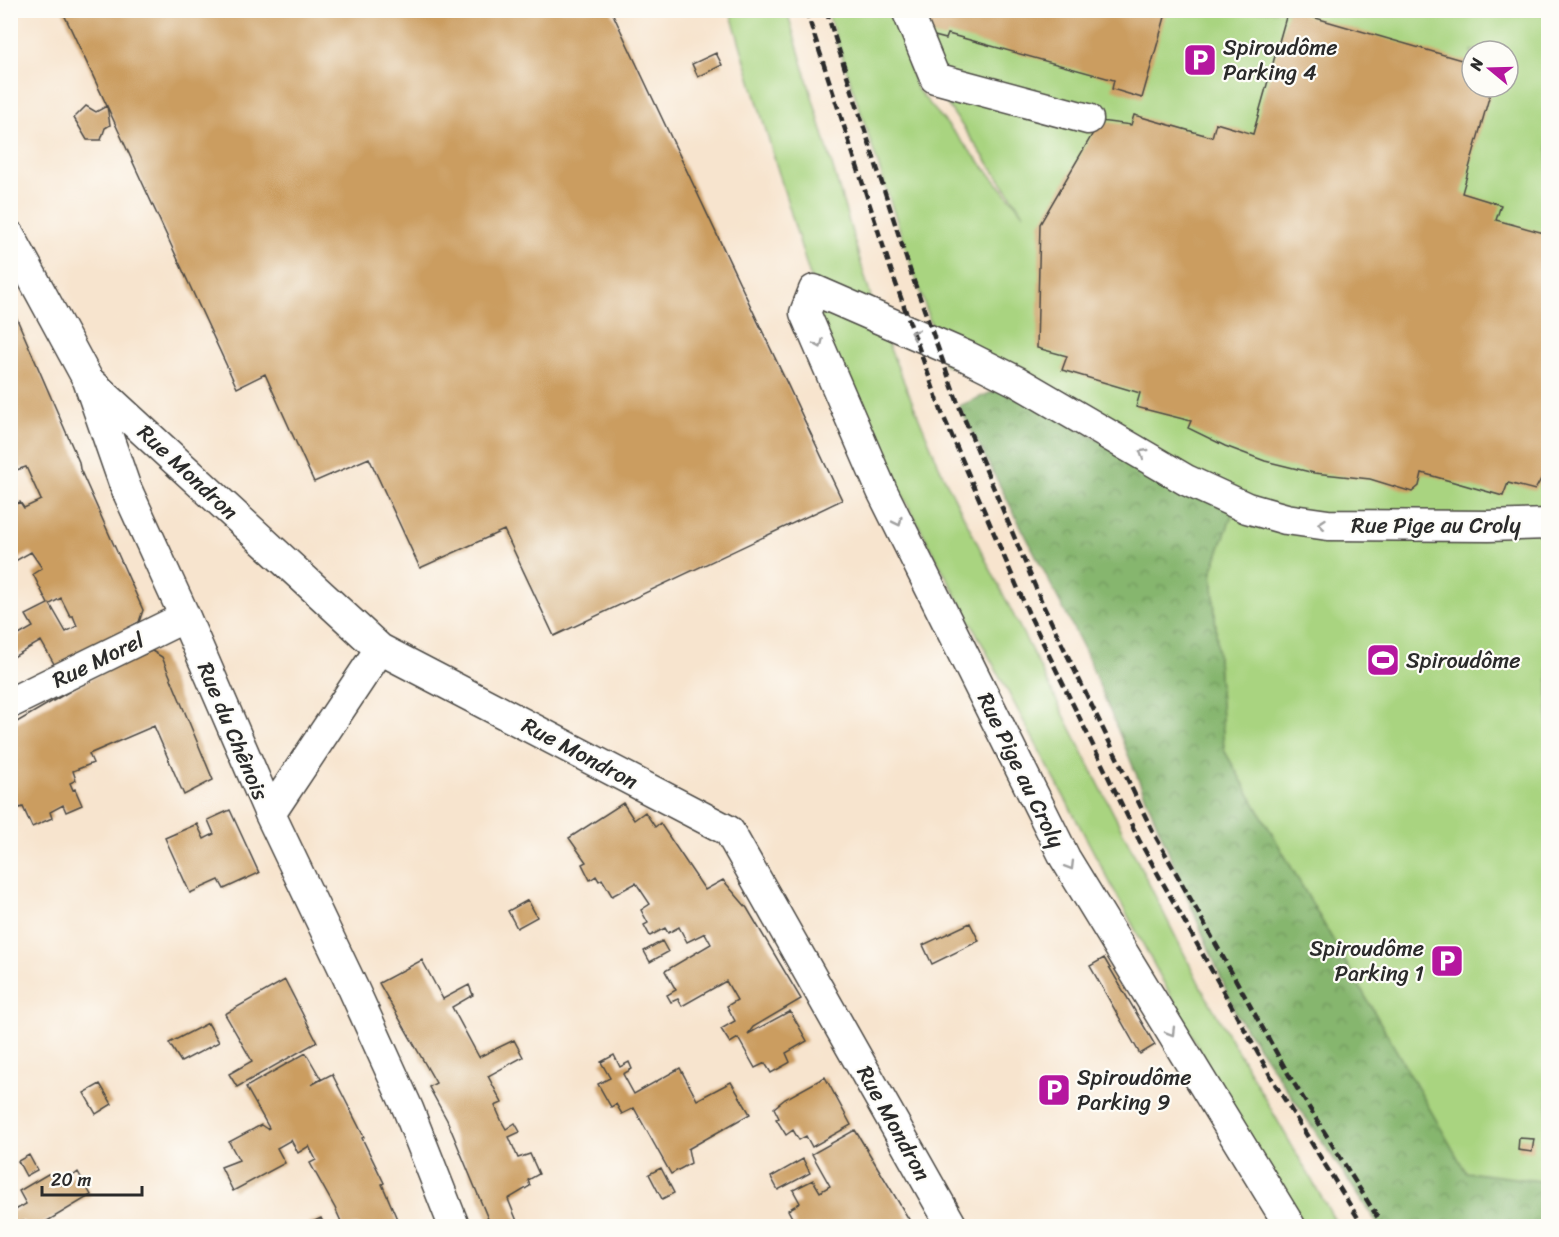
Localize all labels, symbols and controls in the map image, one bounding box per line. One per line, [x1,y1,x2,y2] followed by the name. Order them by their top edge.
[1223,28,1337,92] place label: Spiroudôme Parking 4
[1460,39,1520,99] north arrow
[1182,42,1218,78] parking icon: Spiroudôme Parking 4
[1460,53,1492,75] text: N
[910,329,921,341] one-way arrow
[811,338,823,349] one-way arrow
[128,414,248,530] street label: Rue Mondron
[1139,449,1149,461] one-way arrow
[1351,506,1521,545] street label: Rue Pige au Croly
[891,516,902,527] one-way arrow
[1318,518,1327,531] one-way arrow
[45,621,151,699] street label: Rue Morel
[1406,641,1520,680] place label: Spiroudôme
[1365,642,1401,678] sports icon: Spiroudôme
[186,656,280,807] street label: Rue du Chênois
[966,685,1076,855] street label: Rue Pige au Croly
[515,706,646,800] street label: Rue Mondron
[1062,860,1074,870] one-way arrow
[1310,929,1424,993] place label: Spiroudôme Parking 1
[1429,943,1465,979] parking icon: Spiroudôme Parking 1
[1164,1026,1176,1036] one-way arrow
[846,1058,942,1188] street label: Rue Mondron
[1077,1058,1191,1122] place label: Spiroudôme Parking 9
[1036,1072,1072,1108] parking icon: Spiroudôme Parking 9
[42,1159,142,1197] scale bar
[51,1164,91,1196] text: 20 m

